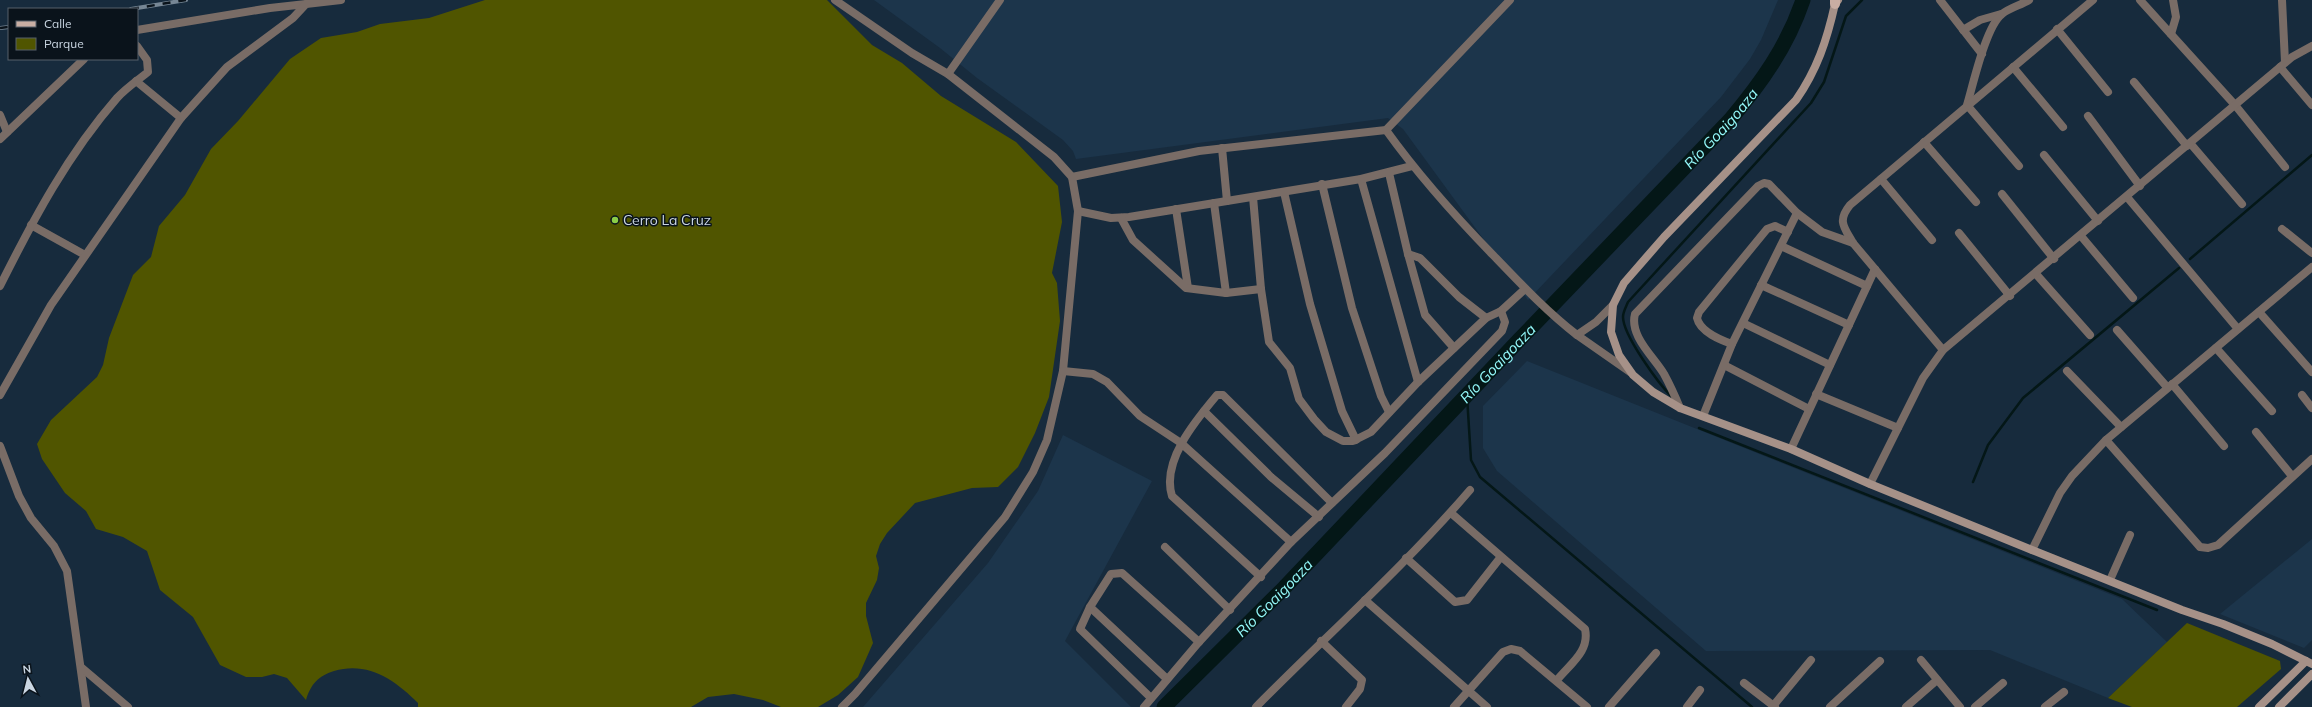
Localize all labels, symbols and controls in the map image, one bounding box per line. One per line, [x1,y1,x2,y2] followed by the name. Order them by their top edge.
[8,8,138,60] legend
[44,16,71,31] text: Calle
[44,36,84,51] text: Parque
[1679,84,1762,172] water label: Río Goaigoaza
[623,211,711,229] place label: Cerro La Cruz
[610,215,620,225] marker: Cerro La Cruz
[1455,319,1539,407] water label: Río Goaigoaza
[1231,555,1316,641] water label: Río Goaigoaza
[8,659,48,699] north arrow
[22,662,32,677] text: N

